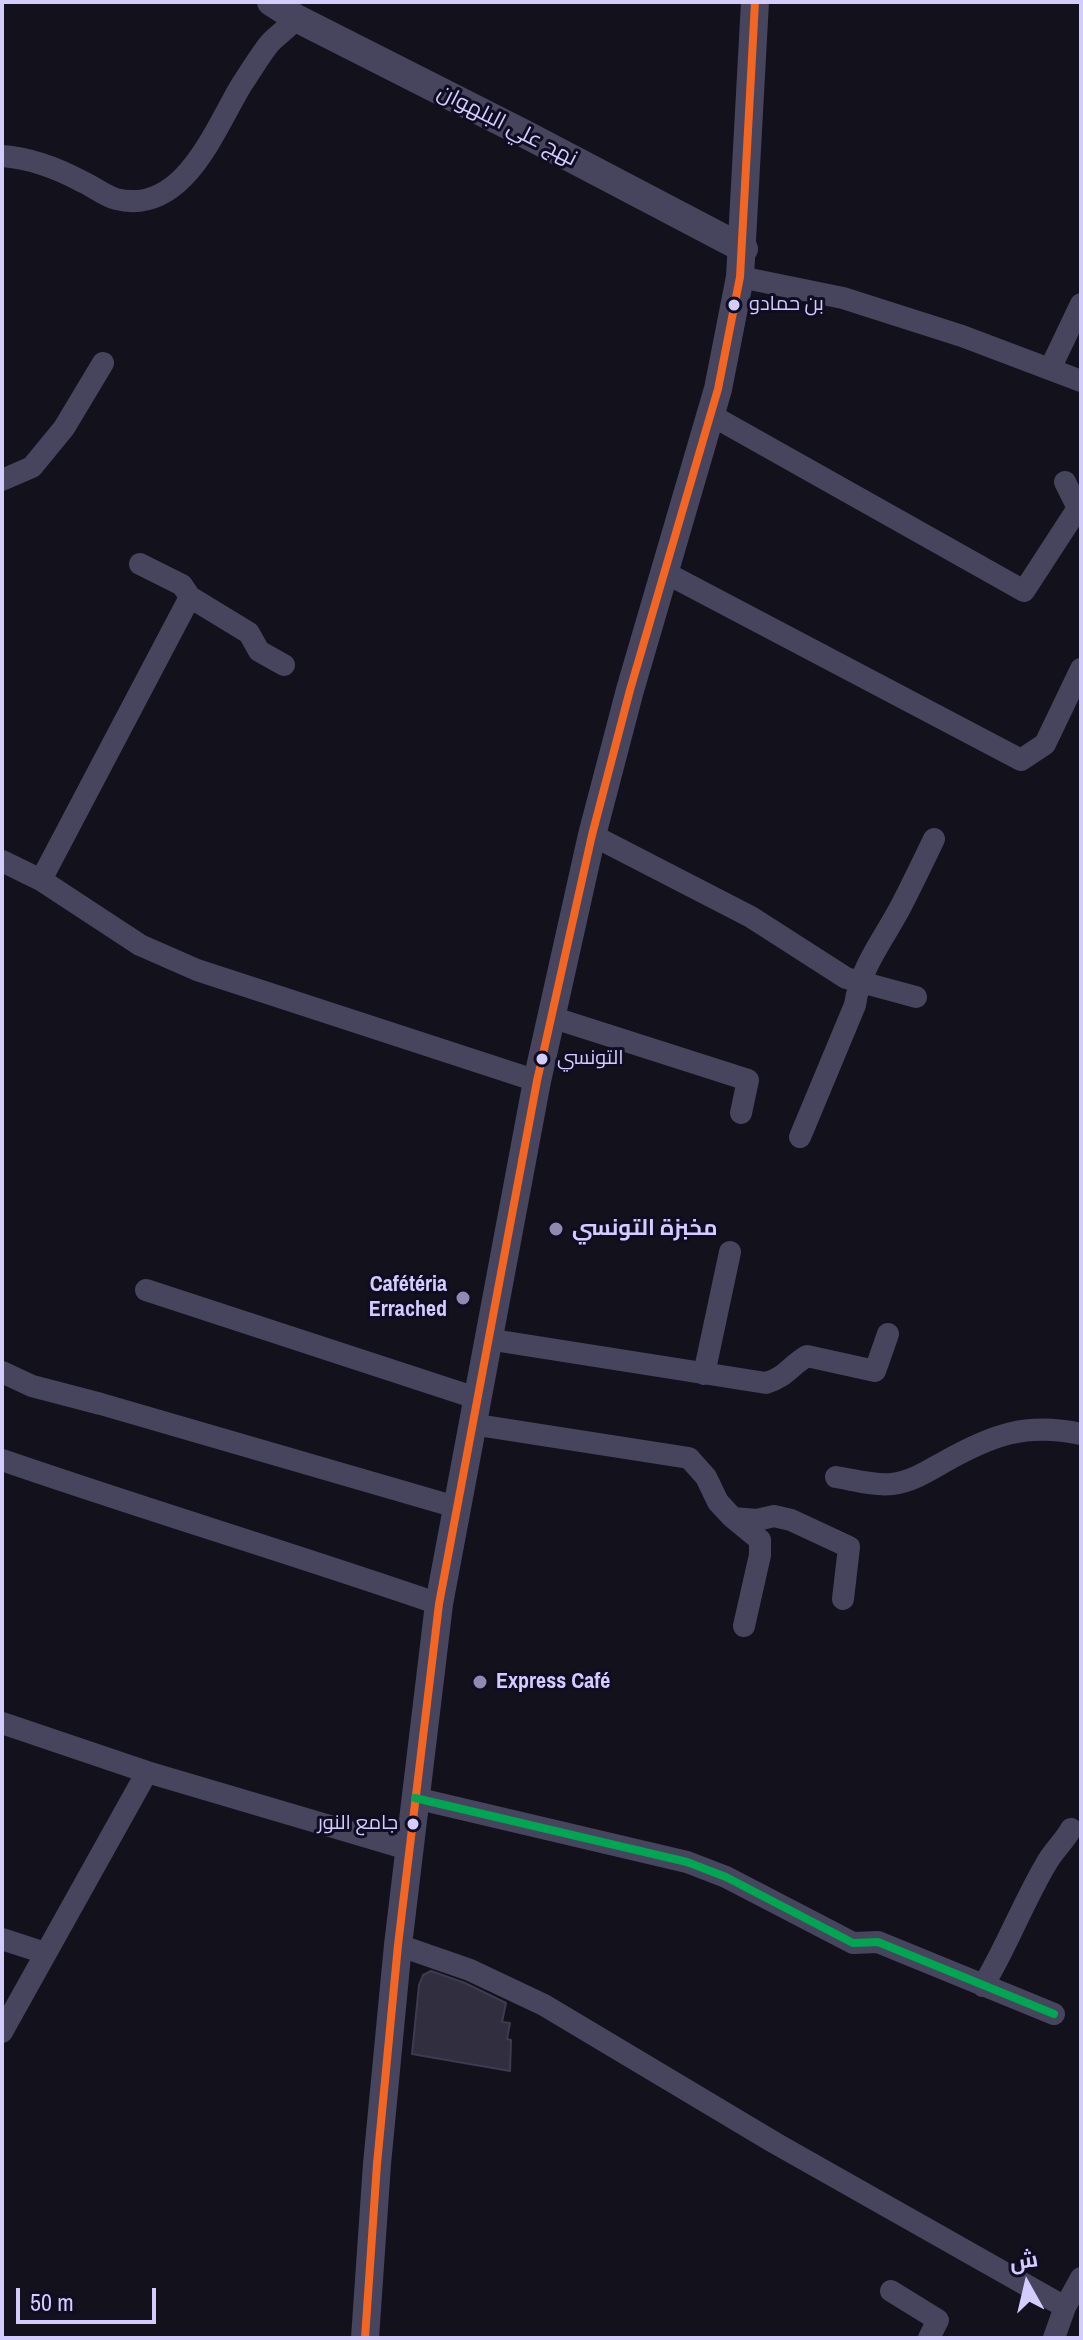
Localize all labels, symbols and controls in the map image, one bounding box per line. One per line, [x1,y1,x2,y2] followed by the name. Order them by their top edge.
[433,79,581,173] street label: نهج علي البلهوان
[749,293,824,317] place label: بن حمادو
[726,297,742,313] marker: بن حمادو
[557,1047,624,1071] place label: التونسي
[534,1051,550,1067] marker: التونسي
[572,1216,718,1242] place label: مخبزة التونسي
[547,1220,565,1238] marker: مخبزة التونسي
[369,1272,447,1324] place label: Cafétéria Errached
[454,1289,472,1307] marker: Cafétéria Errached
[496,1669,610,1695] place label: Express Café
[471,1673,489,1691] marker: Express Café
[317,1812,398,1836] place label: جامع النور
[405,1816,421,1832] marker: جامع النور
[1008,2243,1040,2277] text: ش
[987,2244,1067,2324] north arrow
[20,2272,160,2322] scale bar
[30,2286,74,2318] text: 50 m

